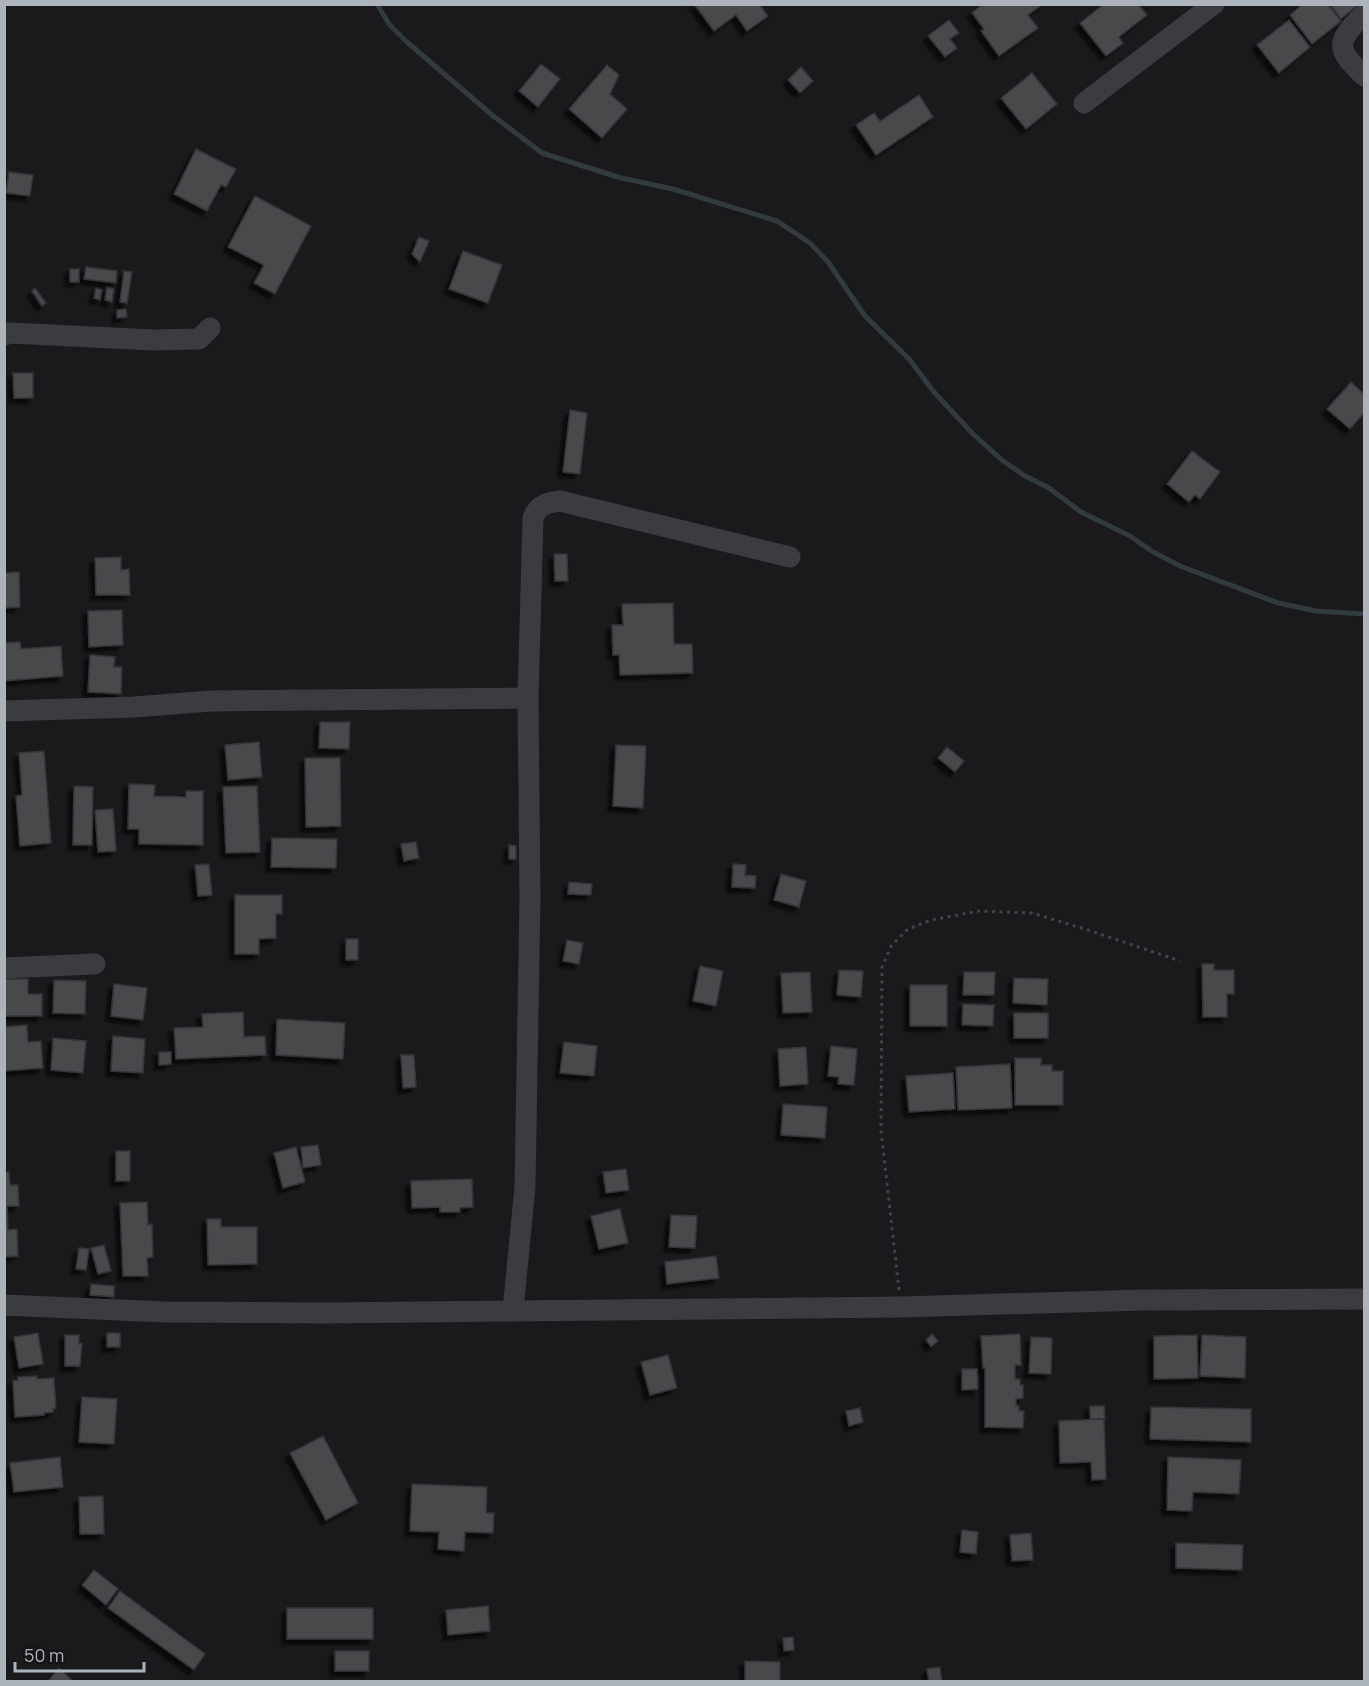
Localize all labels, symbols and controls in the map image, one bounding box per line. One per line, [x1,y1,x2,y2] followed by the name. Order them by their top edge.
[15,1635,144,1673] scale bar
[24,1643,64,1667] text: 50 m

